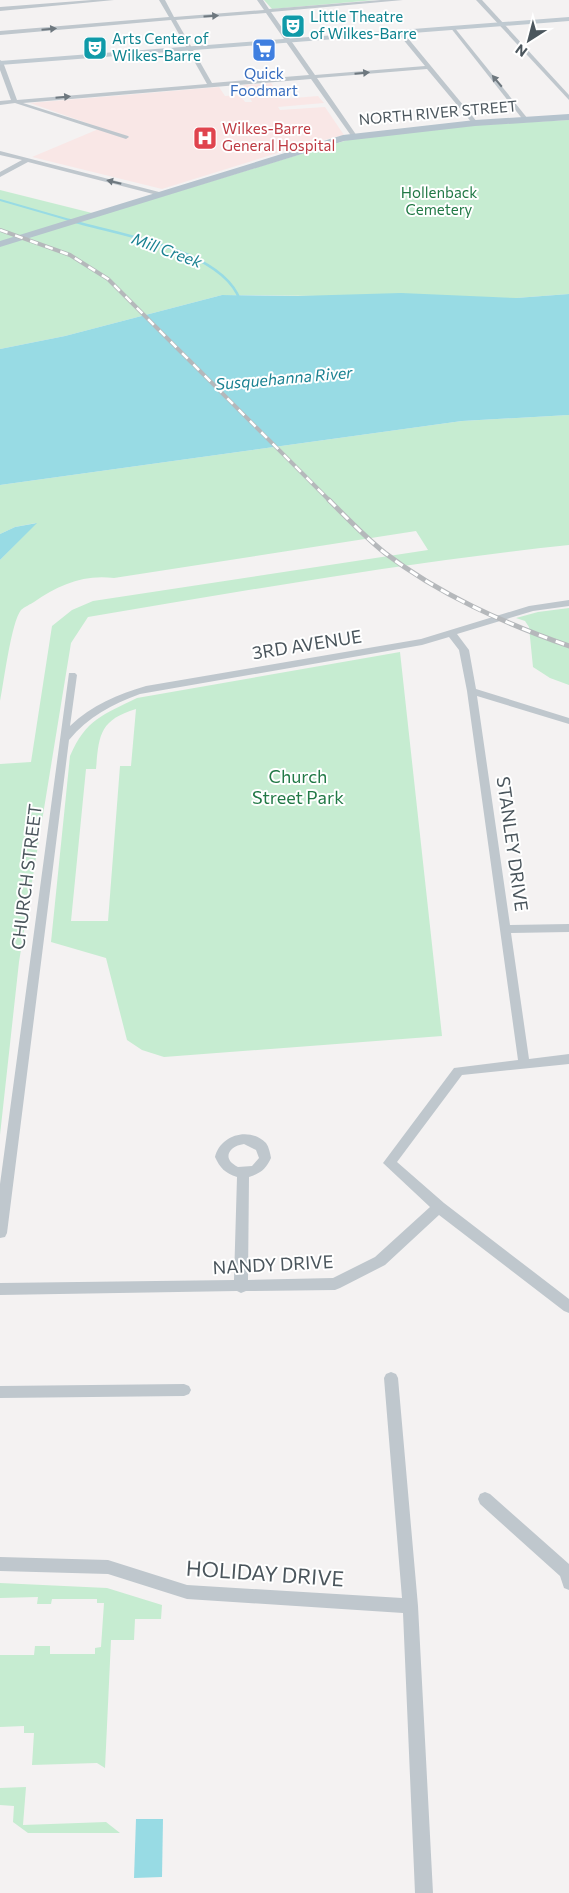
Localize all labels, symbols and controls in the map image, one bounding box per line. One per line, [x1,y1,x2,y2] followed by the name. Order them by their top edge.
[310,7,417,42] place label: Little Theatre of Wilkes-Barre
[203,11,219,19] one-way arrow
[280,13,306,39] theatre icon: Little Theatre of Wilkes-Barre
[504,15,554,65] north arrow
[41,24,57,32] one-way arrow
[112,29,209,64] place label: Arts Center of Wilkes-Barre
[82,35,108,61] theatre icon: Arts Center of Wilkes-Barre
[251,37,277,63] supermarket icon: Quick Foodmart
[512,41,530,61] text: N
[230,64,298,99] place label: Quick Foodmart
[354,68,370,76] one-way arrow
[491,76,503,88] one-way arrow
[55,93,71,101] one-way arrow
[358,96,518,128] street label: NORTH RIVER STREET
[222,119,335,154] place label: Wilkes-Barre General Hospital
[192,125,218,151] hospital icon: Wilkes-Barre General Hospital
[106,178,121,186] one-way arrow
[401,183,477,218] park label: Hollenback Cemetery
[129,228,205,271] water label: Mill Creek
[215,362,354,393] water label: Susquehanna River
[251,624,363,664] street label: 3RD AVENUE
[252,765,344,808] park label: Church Street Park
[493,775,533,913] street label: STANLEY DRIVE
[6,803,46,951] street label: CHURCH STREET
[212,1250,334,1278] street label: NANDY DRIVE
[185,1555,345,1590] street label: HOLIDAY DRIVE

